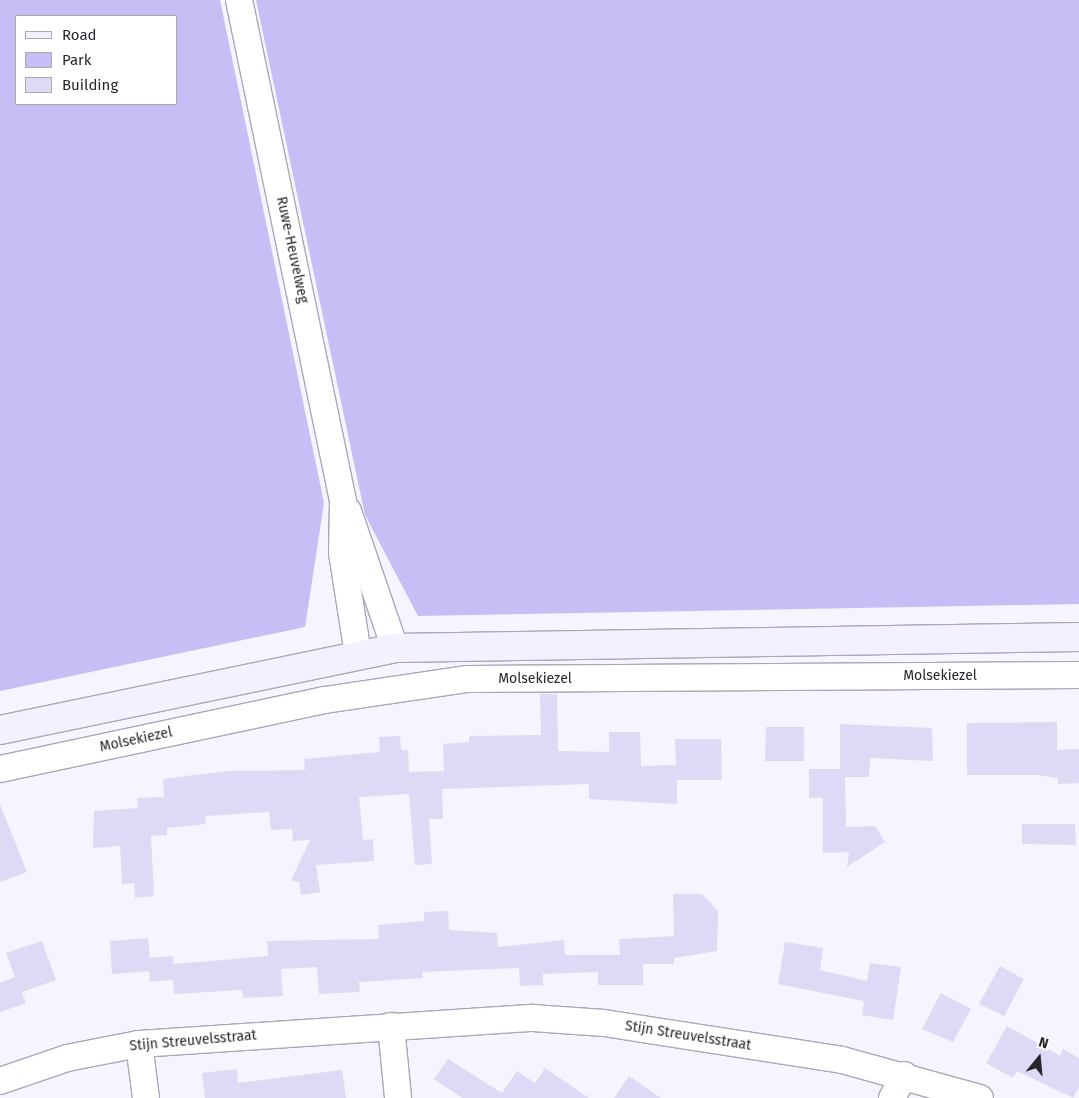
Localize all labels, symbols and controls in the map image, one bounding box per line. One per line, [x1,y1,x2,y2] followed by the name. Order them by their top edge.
[15,15,178,105] legend
[62,26,97,44] text: Road
[62,51,92,69] text: Park
[62,76,118,94] text: Building
[272,195,312,305] street label: Ruwe-Heuvelweg
[903,668,977,684] street label: Molsekiezel
[498,671,572,687] street label: Molsekiezel
[98,724,174,756] street label: Molsekiezel
[624,1018,752,1054] street label: Stijn Streuvelsstraat
[129,1027,257,1055] street label: Stijn Streuvelsstraat
[1014,1033,1064,1083] north arrow
[1037,1034,1050,1053] text: N

